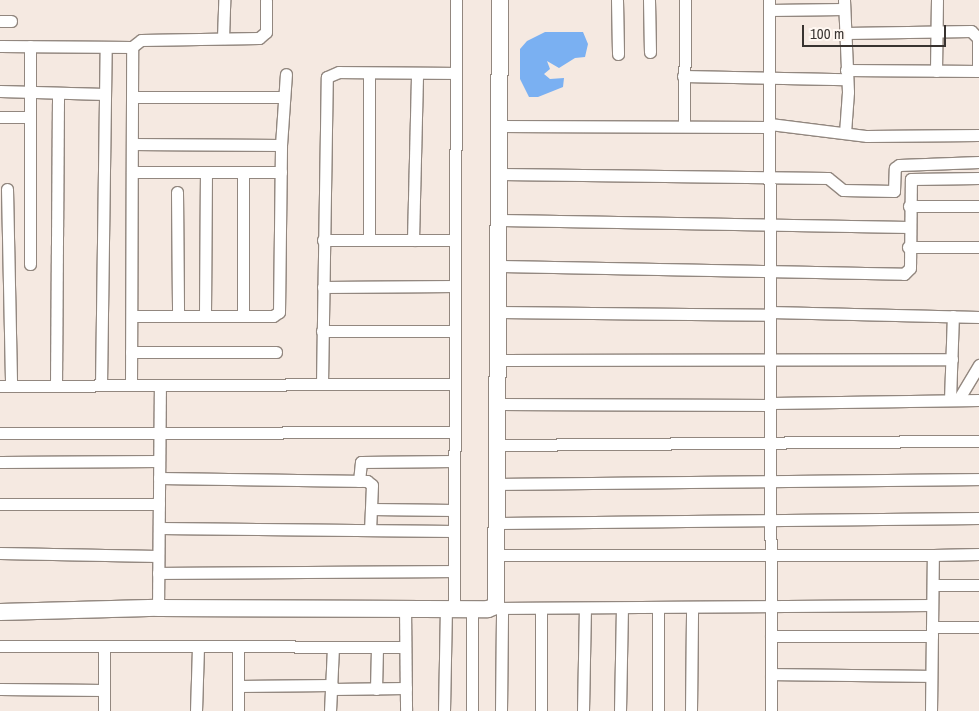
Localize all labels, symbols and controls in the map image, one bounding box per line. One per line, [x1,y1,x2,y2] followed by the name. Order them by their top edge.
[804,15,948,47] scale bar
[810,23,844,44] text: 100 m

